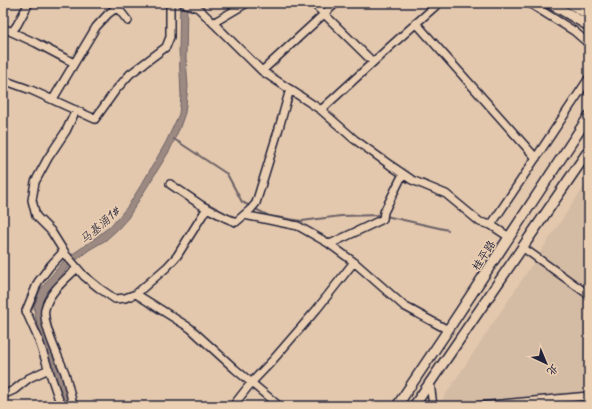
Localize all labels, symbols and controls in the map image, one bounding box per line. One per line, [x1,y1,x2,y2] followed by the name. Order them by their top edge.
[75,201,125,248] water label: 马基涌1#
[467,237,499,273] street label: 桂平路
[526,343,566,383] north arrow
[543,361,563,380] text: 北

